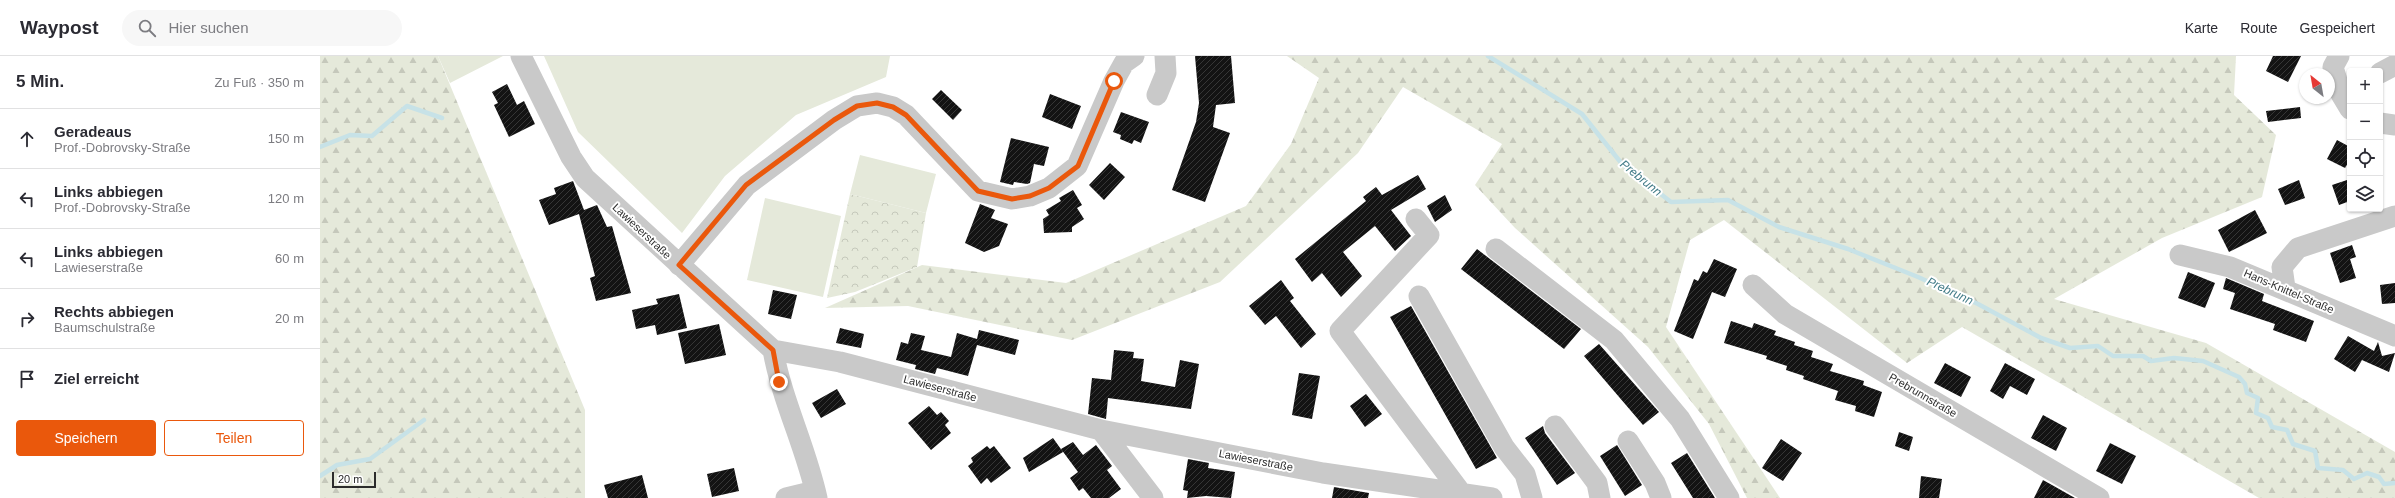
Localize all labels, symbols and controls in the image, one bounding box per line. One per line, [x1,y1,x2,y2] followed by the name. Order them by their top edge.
[122,10,402,46] search box
[20,17,98,38] text: Waypost
[136,17,158,39] icon: search
[168,19,249,36] text: Hier suchen
[2185,20,2218,36] text: Karte
[2240,20,2278,36] text: Route
[2300,20,2375,36] text: Gespeichert
[2299,68,2335,104] north arrow
[2347,68,2383,212] map controls
[2347,68,2383,104] button: +
[16,72,64,91] text: 5 Min.
[1105,72,1123,90] route start
[214,75,304,90] text: Zu Fuß · 350 m
[2347,104,2383,140] button: −
[54,123,132,140] text: Geradeaus
[16,128,38,150] icon: ahead
[268,131,304,146] text: 150 m
[54,140,191,155] text: Prof.-Dobrovsky-Straße
[2347,140,2383,176] button: locate
[1617,157,1665,199] water label: Prebrunn
[2347,176,2383,212] button: layers
[54,183,163,200] text: Links abbiegen
[16,188,38,210] icon: left
[268,191,304,206] text: 120 m
[54,200,191,215] text: Prof.-Dobrovsky-Straße
[610,201,674,261] street label: Lawieserstraße
[54,243,163,260] text: Links abbiegen
[16,248,38,270] icon: left
[275,251,304,266] text: 60 m
[54,260,143,275] text: Lawieserstraße
[2242,267,2336,315] street label: Hans-Knittel-Straße
[1925,274,1976,308] water label: Prebrunn
[54,303,174,320] text: Rechts abbiegen
[16,308,38,330] icon: right
[275,311,304,326] text: 20 m
[54,320,155,335] text: Baumschulstraße
[16,368,38,390] icon: arrive
[54,370,139,387] text: Ziel erreicht
[1887,371,1959,419] street label: Prebrunnstraße
[902,372,978,404] street label: Lawieserstraße
[770,373,788,391] route end
[16,420,156,456] button: Speichern
[164,420,304,456] button: Teilen
[1218,447,1294,473] street label: Lawieserstraße
[332,470,376,489] scale bar
[338,473,362,485] text: 20 m

